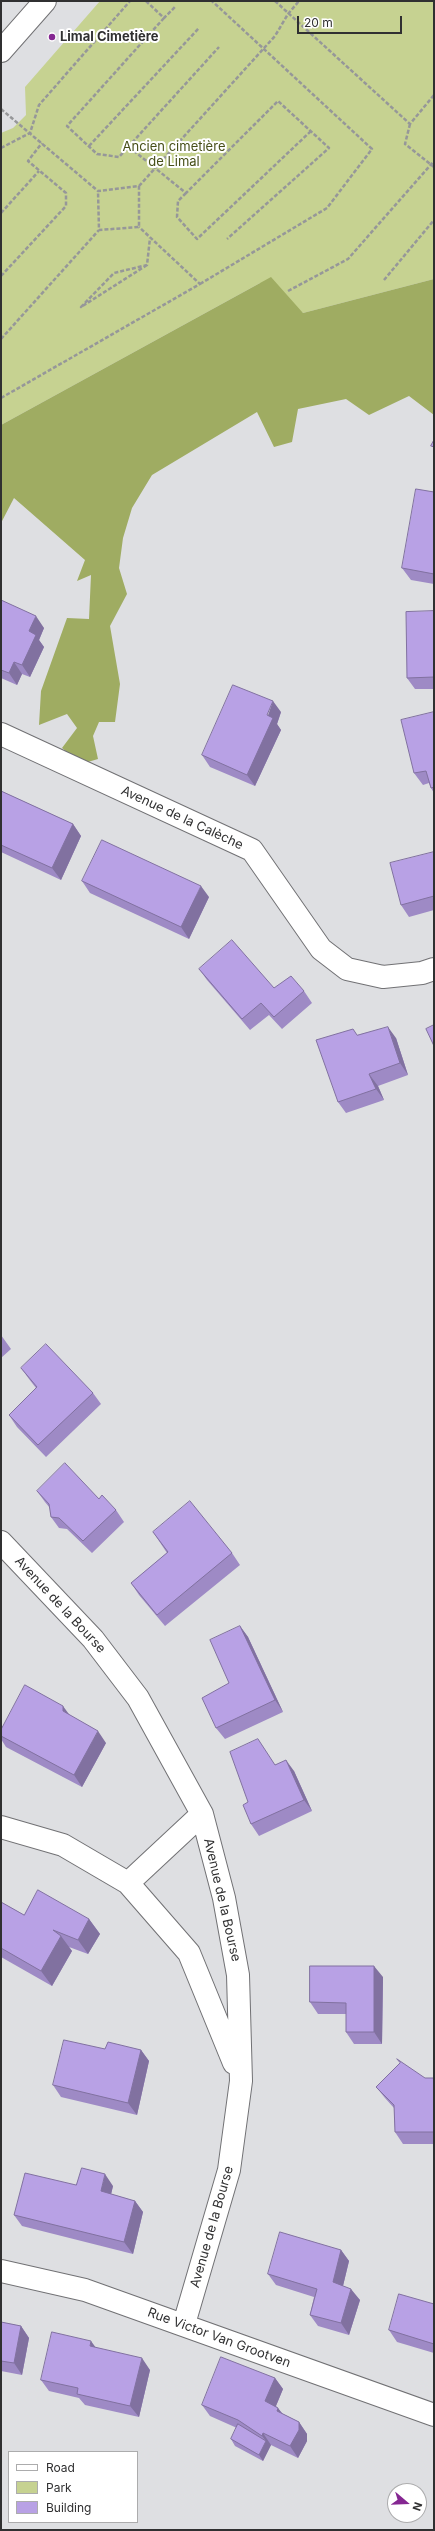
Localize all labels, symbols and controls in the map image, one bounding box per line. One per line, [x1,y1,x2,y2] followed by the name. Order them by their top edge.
[299,8,404,34] scale bar
[304,15,333,30] text: 20 m
[60,29,158,45] place label: Limal Cimetière
[47,32,57,42] marker: Limal Cimetière
[123,139,225,170] park label: Ancien cimetière de Limal
[119,783,245,853] street label: Avenue de la Calèche
[11,1554,109,1656] street label: Avenue de la Bourse
[200,1837,244,1963] street label: Avenue de la Bourse
[187,2164,237,2290] street label: Avenue de la Bourse
[145,2305,293,2371] street label: Rue Victor Van Grootven
[8,2451,138,2523] legend
[46,2460,75,2475] text: Road
[46,2480,72,2495] text: Park
[387,2483,427,2523] north arrow
[46,2500,91,2515] text: Building
[409,2500,425,2513] text: N

